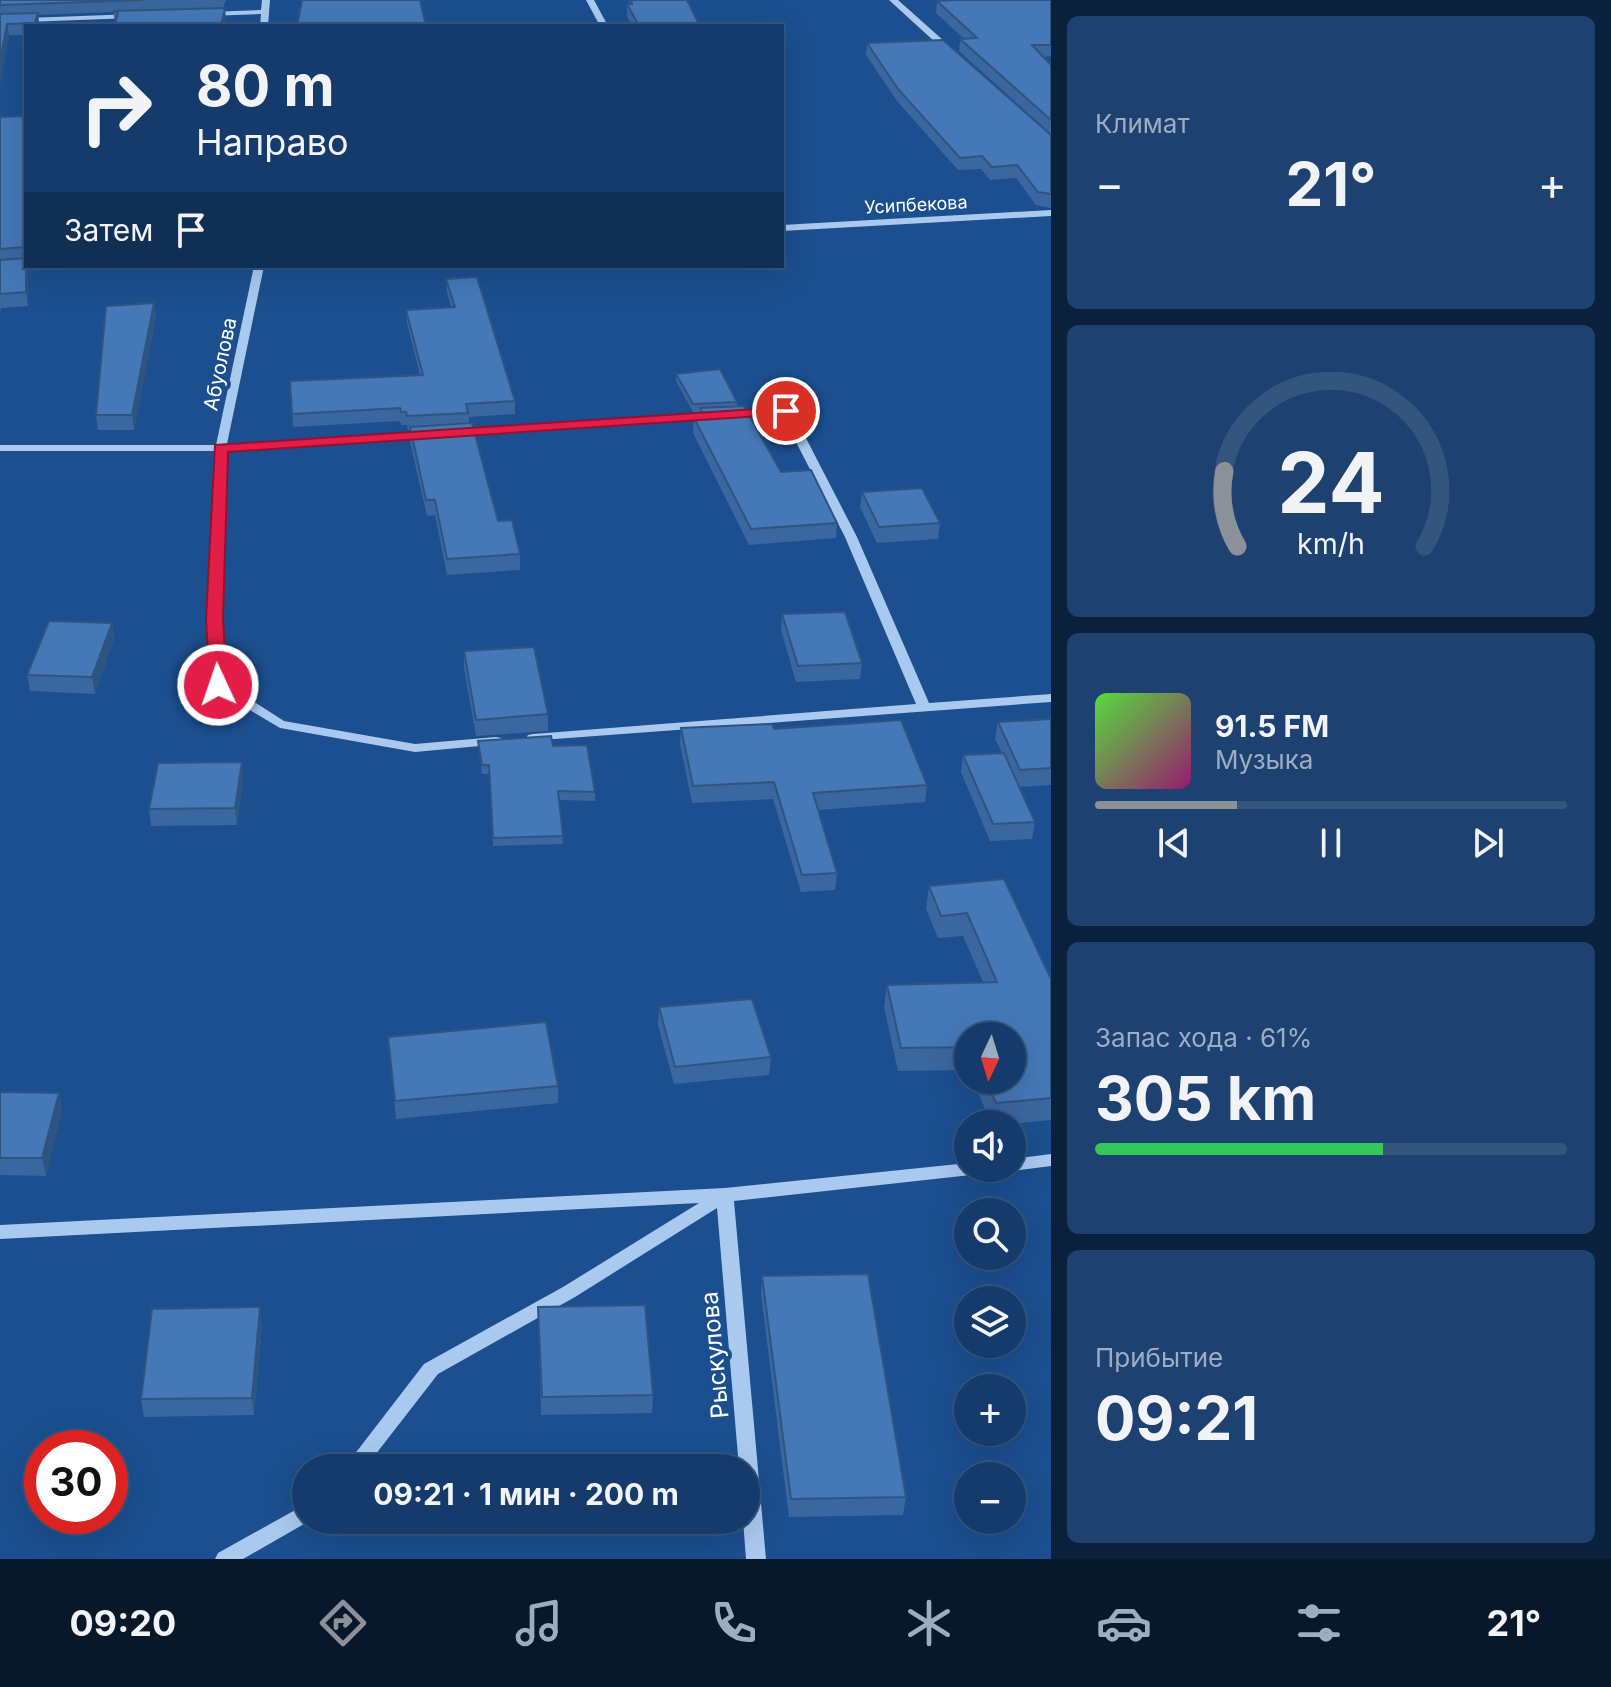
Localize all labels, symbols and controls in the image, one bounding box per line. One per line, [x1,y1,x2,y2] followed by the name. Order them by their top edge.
[196,52,335,120] text: 80 m
[64,56,168,160] icon: right
[1095,108,1190,139] text: Климат
[196,120,349,164] text: Направо
[1285,148,1377,220] text: 21°
[1095,157,1124,211] text: −
[1538,157,1567,211] text: +
[864,191,968,218] street label: Усипбекова
[169,208,213,252] icon: arrive
[64,212,153,248] text: Затем
[198,315,242,413] street label: Абуолова
[752,377,820,445] pin
[764,389,808,433] icon: arrive
[1277,431,1385,532] text: 24
[1297,526,1365,561] text: km/h
[176,643,260,727] position arrow
[1215,708,1329,744] text: 91.5 FM
[1215,744,1313,775] text: Музыка
[1152,821,1196,865] icon: previous
[1309,821,1353,865] icon: pause
[1466,821,1510,865] icon: next
[954,1022,1026,1094] north arrow
[954,1022,1026,1534] map controls
[1095,1022,1312,1053] text: Запас хода · 61%
[1095,1062,1316,1134] text: 305 km
[954,1110,1026,1182] button: sound
[954,1198,1026,1270] button: search
[954,1286,1026,1358] button: layers
[695,1290,734,1420] street label: Рыскулова
[1095,1342,1223,1373] text: Прибытие
[954,1374,1026,1446] button: +
[1095,1382,1258,1454] text: 09:21
[24,1430,128,1534] speed limit sign: 30
[954,1462,1026,1534] button: −
[373,1476,679,1512] text: 09:21 · 1 мин · 200 m
[315,1595,371,1651] icon: directions
[511,1595,567,1651] icon: music
[706,1595,762,1651] icon: phone
[901,1595,957,1651] icon: climate
[1096,1595,1152,1651] icon: car
[1291,1595,1347,1651] icon: filters
[70,1601,176,1645] text: 09:20
[1487,1601,1541,1645] text: 21°

